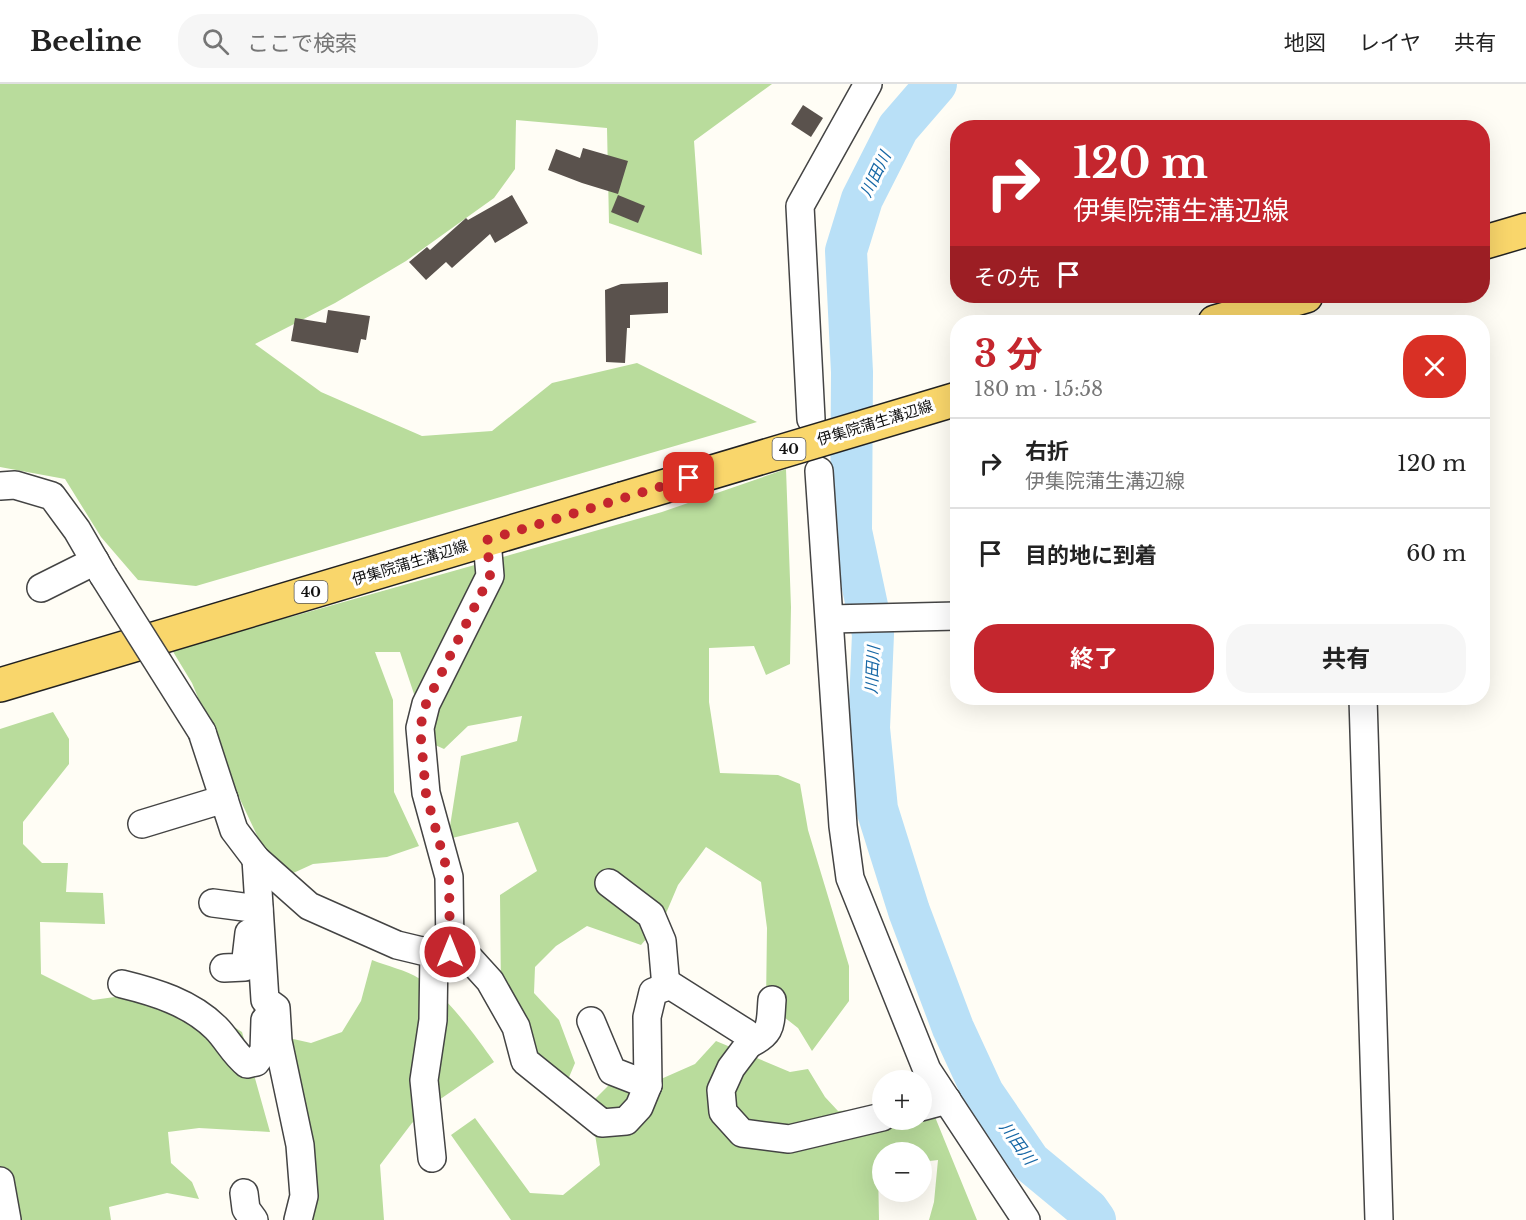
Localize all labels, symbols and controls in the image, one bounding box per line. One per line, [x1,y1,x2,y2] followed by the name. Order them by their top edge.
[178,14,598,68] search box
[30,24,142,59] text: Beeline
[199,25,232,58] icon: search
[247,30,357,57] text: ここで検索
[1284,30,1326,56] text: 地図
[1359,30,1421,56] text: レイヤ
[1454,30,1496,56] text: 共有
[1073,137,1208,189] text: 120 m
[974,144,1052,222] icon: right
[855,146,895,200] water label: 川田川
[1073,194,1289,227] text: 伊集院蒲生溝辺線
[1052,258,1085,291] icon: arrive
[974,264,1040,291] text: その先
[974,332,1043,377] text: 3 分
[1403,335,1466,398] button: close
[974,377,1103,401] text: 180 m · 15:58
[815,396,935,449] street label: 伊集院蒲生溝辺線
[772,438,806,460] road number: 40
[1025,438,1069,465] text: 右折
[974,447,1007,480] icon: right
[1397,450,1466,477] text: 120 m
[663,452,714,503] pin
[672,461,705,494] icon: arrive
[1025,469,1185,493] text: 伊集院蒲生溝辺線
[350,536,470,589] street label: 伊集院蒲生溝辺線
[974,537,1007,570] icon: arrive
[1406,540,1466,567] text: 60 m
[1025,542,1157,569] text: 目的地に到着
[294,581,328,603] road number: 40
[974,624,1214,693] button: 終了
[1226,624,1466,693] button: 共有
[861,644,883,694] water label: 川田川
[418,920,482,984] position arrow
[872,1070,932,1202] map controls
[872,1070,932,1130] button: +
[996,1118,1041,1170] water label: 川田川
[872,1142,932,1202] button: −

